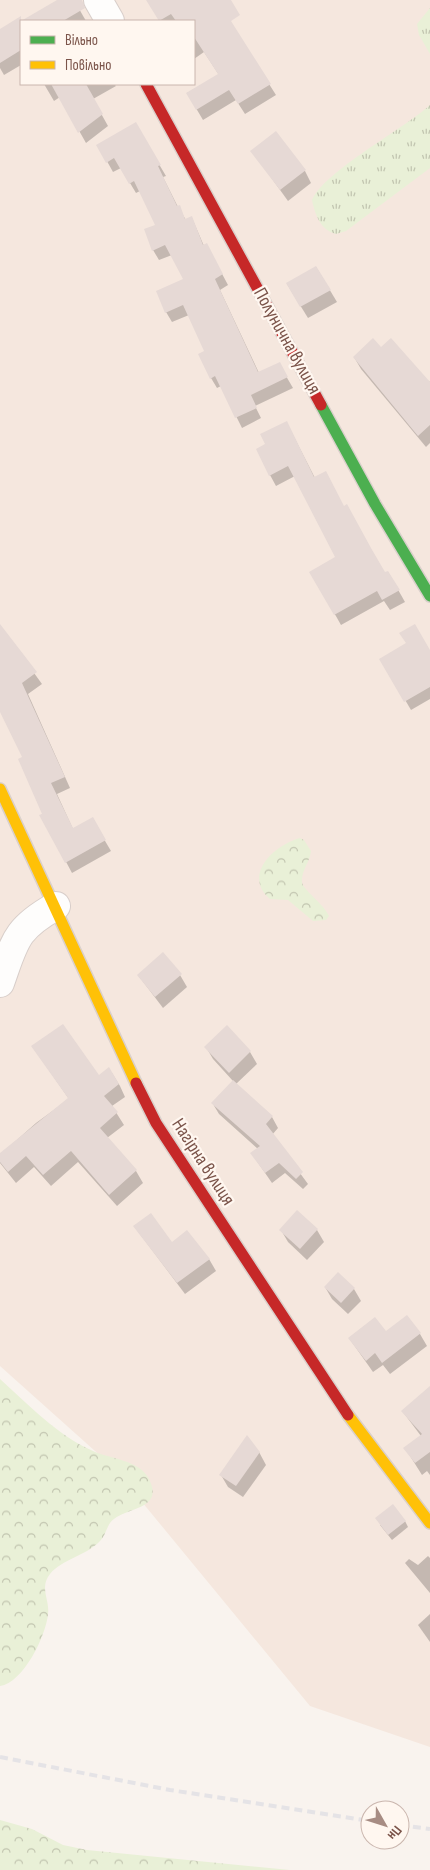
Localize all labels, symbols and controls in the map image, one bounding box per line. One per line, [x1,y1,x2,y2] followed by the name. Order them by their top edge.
[20,20,195,85] legend
[65,31,98,50] text: Вільно
[65,56,111,75] text: Повільно
[248,284,326,398] street label: Полунична вулиця
[166,1114,240,1210] street label: Нагірна вулиця
[360,1800,410,1850] north arrow
[384,1822,406,1843] text: Пн

